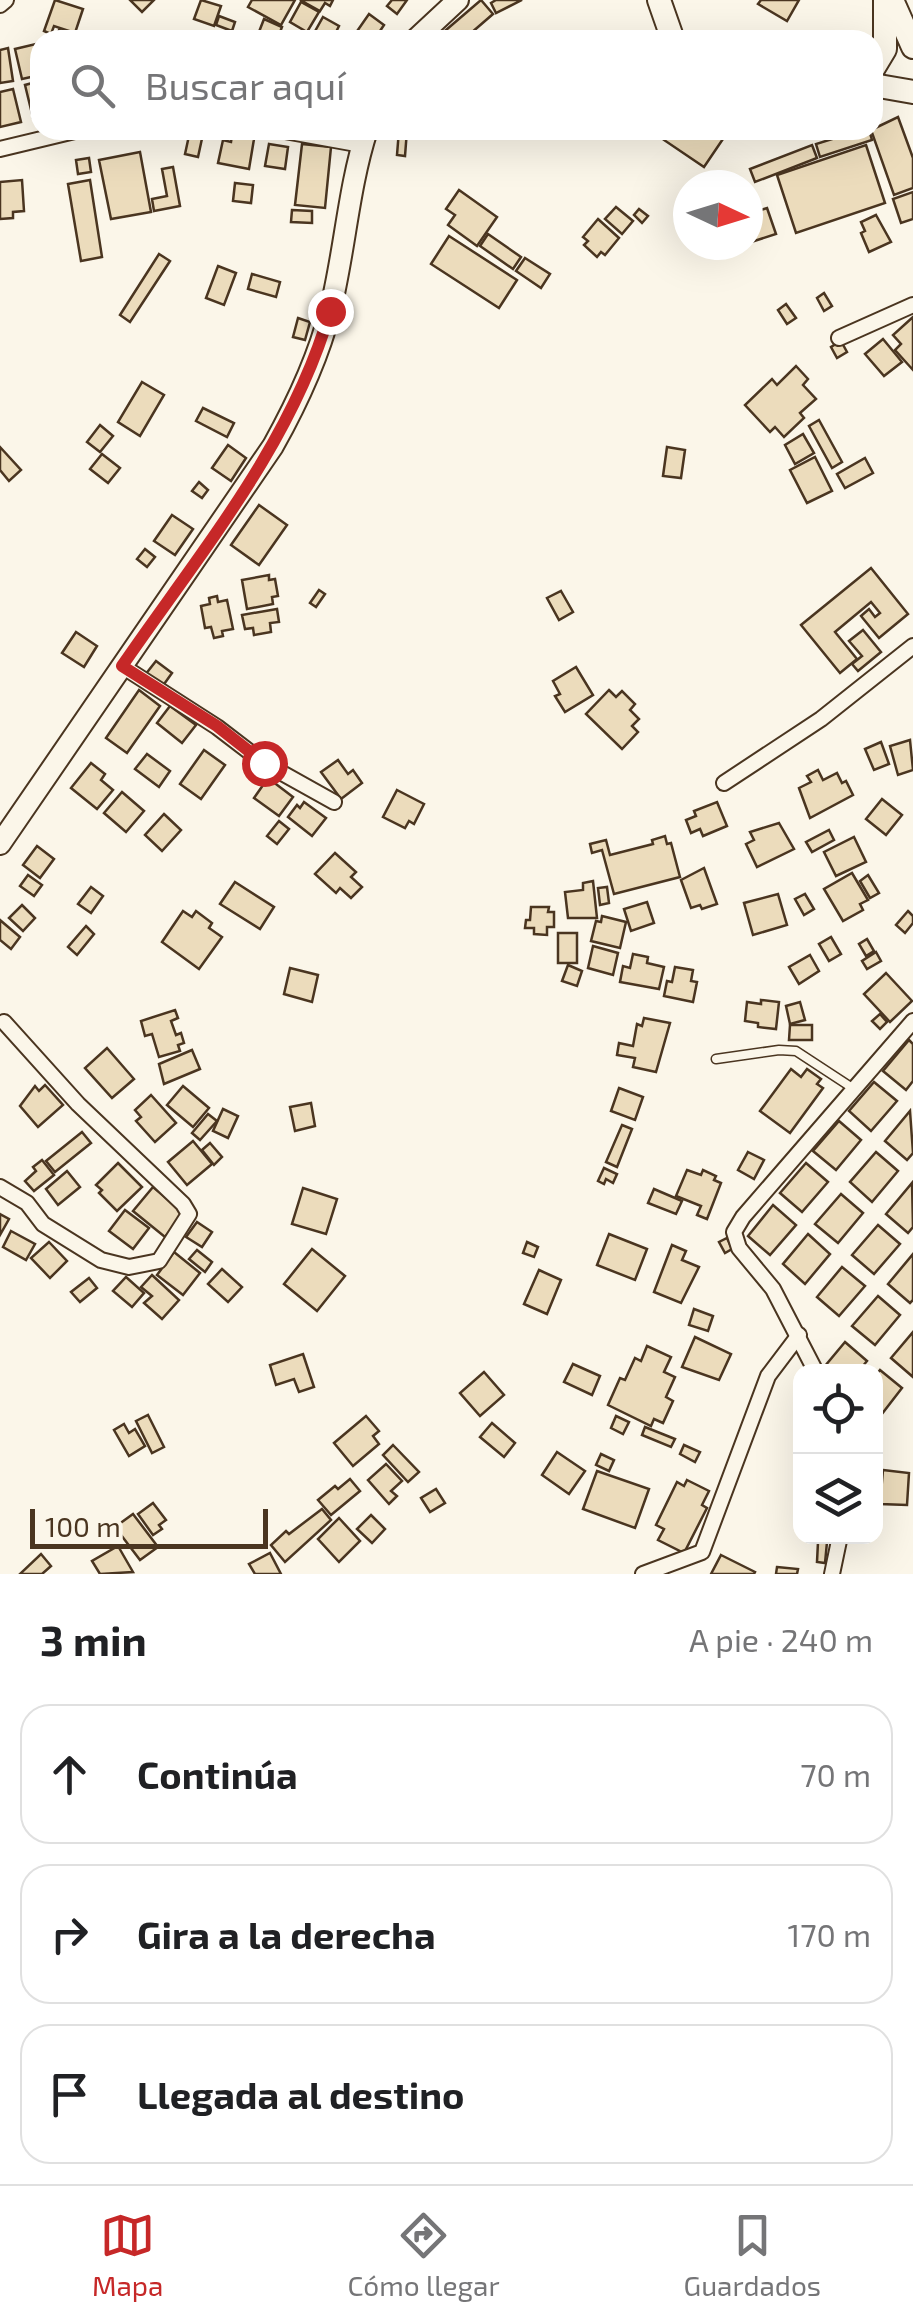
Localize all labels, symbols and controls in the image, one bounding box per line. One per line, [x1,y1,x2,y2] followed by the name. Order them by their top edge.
[30,30,883,140] search box
[65,58,120,113] icon: search
[145,62,346,108] text: Buscar aquí
[673,170,763,260] north arrow
[308,289,354,335] route end
[242,741,288,787] route start
[793,1364,883,1544] map controls
[793,1364,883,1454] button: locate
[793,1454,883,1544] button: layers
[30,1504,268,1548] scale bar
[45,1509,121,1543] text: 100 m
[40,1614,147,1664] text: 3 min
[689,1620,873,1658] text: A pie · 240 m
[42,1747,97,1802] icon: ahead
[137,1751,298,1797] text: Continúa
[800,1755,871,1793] text: 70 m
[42,1907,97,1962] icon: right
[137,1911,436,1957] text: Gira a la derecha
[787,1915,871,1953] text: 170 m
[42,2067,97,2122] icon: arrive
[137,2071,465,2117] text: Llegada al destino
[92,2208,163,2302] tab: Mapa
[347,2208,500,2302] tab: Cómo llegar
[684,2208,821,2302] tab: Guardados

